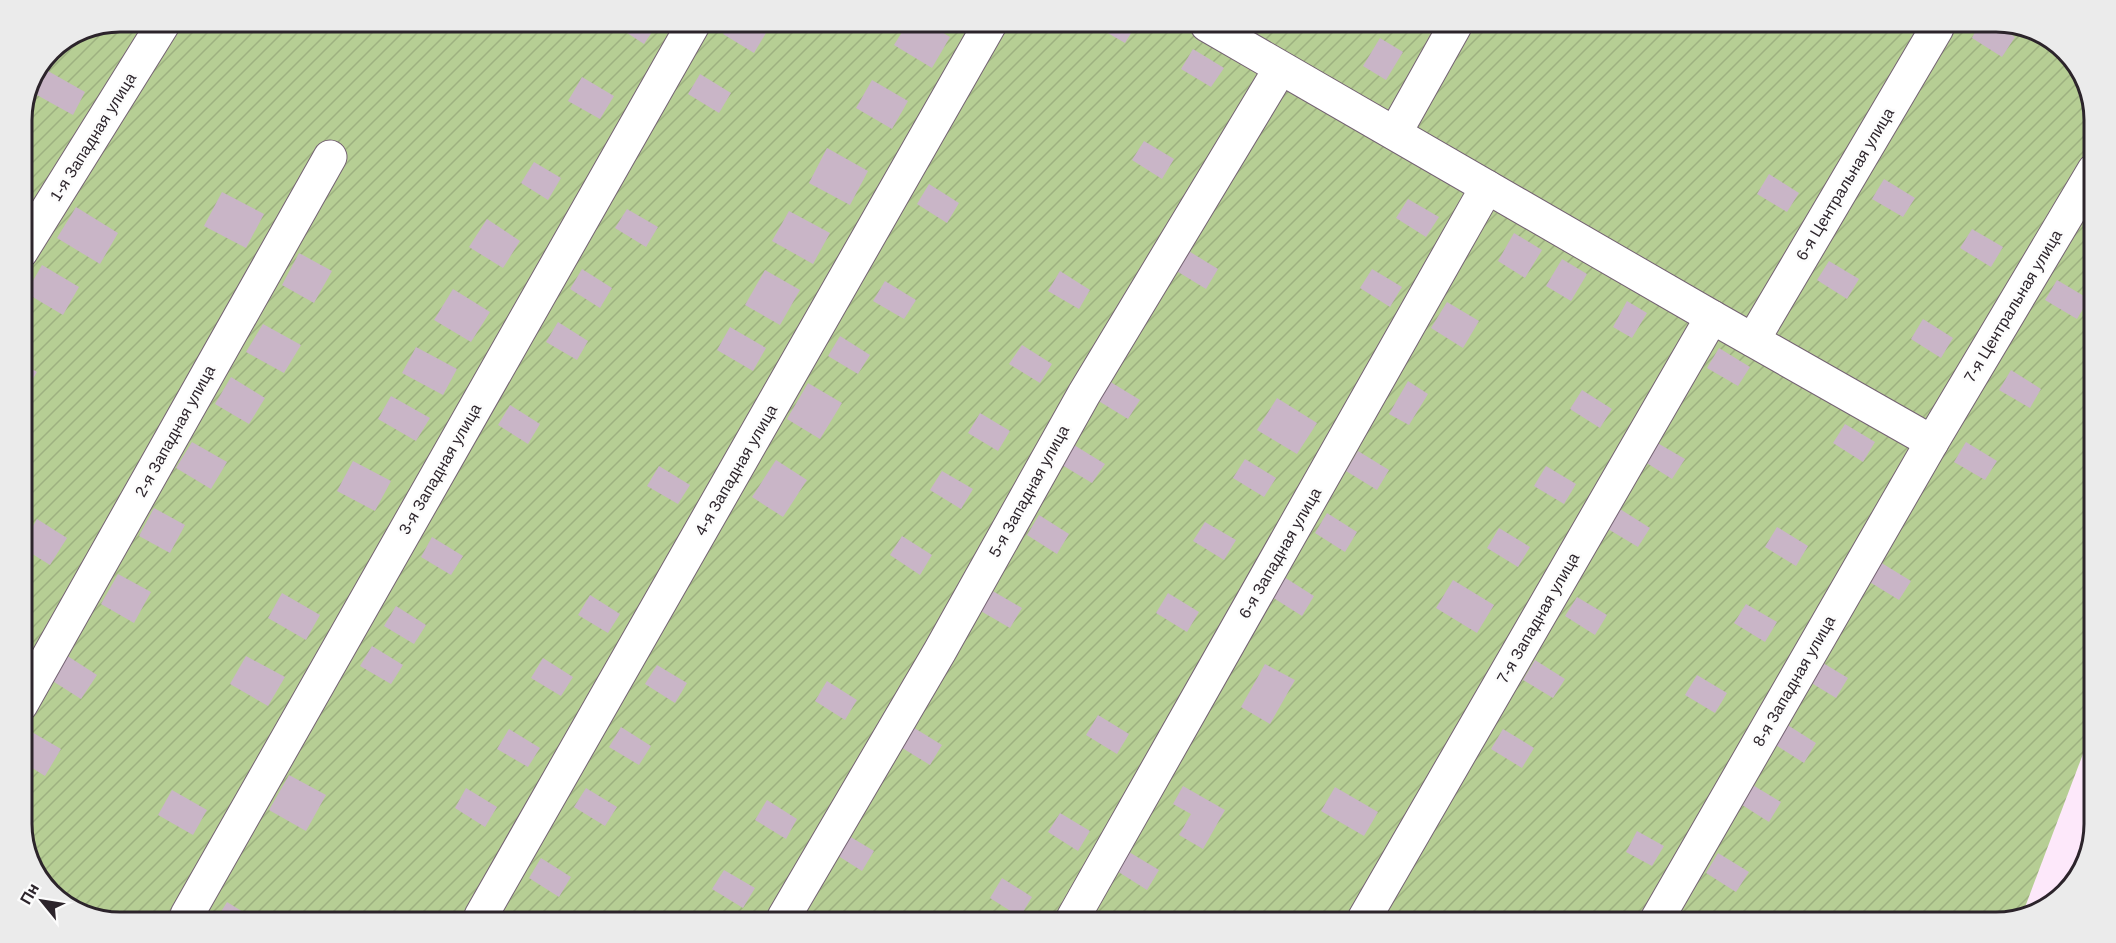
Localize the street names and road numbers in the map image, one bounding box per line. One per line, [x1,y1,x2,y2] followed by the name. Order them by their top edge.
[47,70,139,204] street label: 1-я Западная улица
[1793,105,1897,263] street label: 6-я Центральная улица
[1961,227,2065,385] street label: 7-я Центральная улица
[132,362,218,500] street label: 2-я Западная улица
[396,401,484,537] street label: 3-я Западная улица
[692,402,780,538] street label: 4-я Западная улица
[986,422,1072,560] street label: 5-я Западная улица
[1236,485,1324,621] street label: 6-я Западная улица
[1494,550,1582,686] street label: 7-я Западная улица
[1750,613,1838,749] street label: 8-я Западная улица

